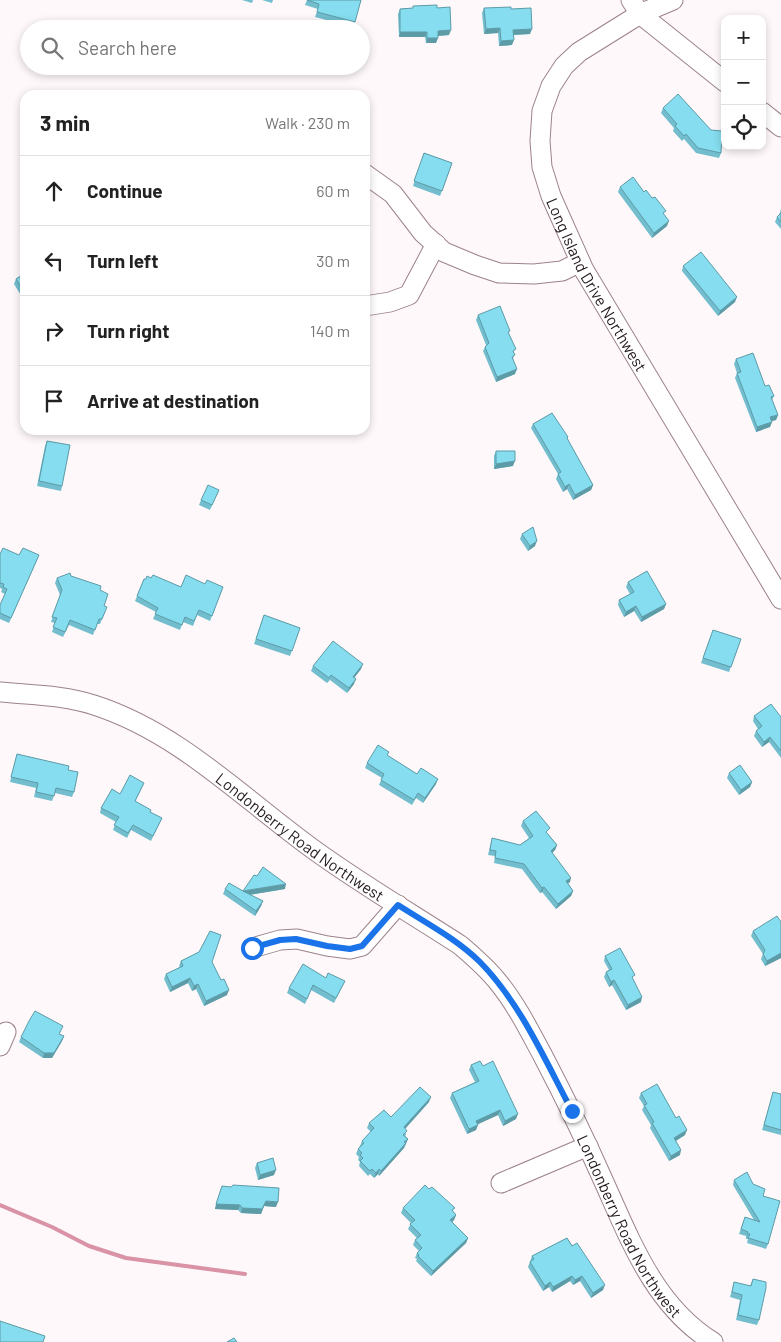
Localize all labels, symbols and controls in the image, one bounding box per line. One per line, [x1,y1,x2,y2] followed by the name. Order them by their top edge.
[721,15,766,150] map controls
[721,15,766,60] button: +
[20,20,370,75] search box
[38,34,66,62] icon: search
[78,36,177,59] text: Search here
[721,60,766,105] button: −
[721,105,766,150] button: locate
[40,110,90,135] text: 3 min
[265,113,350,132] text: Walk · 230 m
[40,177,68,205] icon: ahead
[87,179,163,202] text: Continue
[316,181,350,200] text: 60 m
[543,195,652,374] street label: Long Island Drive Northwest
[40,247,68,275] icon: left
[87,249,158,272] text: Turn left
[316,251,350,270] text: 30 m
[40,317,68,345] icon: right
[87,319,169,342] text: Turn right
[310,321,350,340] text: 140 m
[40,387,68,415] icon: arrive
[87,389,259,412] text: Arrive at destination
[213,768,388,904] street label: Londonberry Road Northwest
[241,937,264,960] route start
[561,1100,584,1123] route end
[574,1131,686,1321] street label: Londonberry Road Northwest

